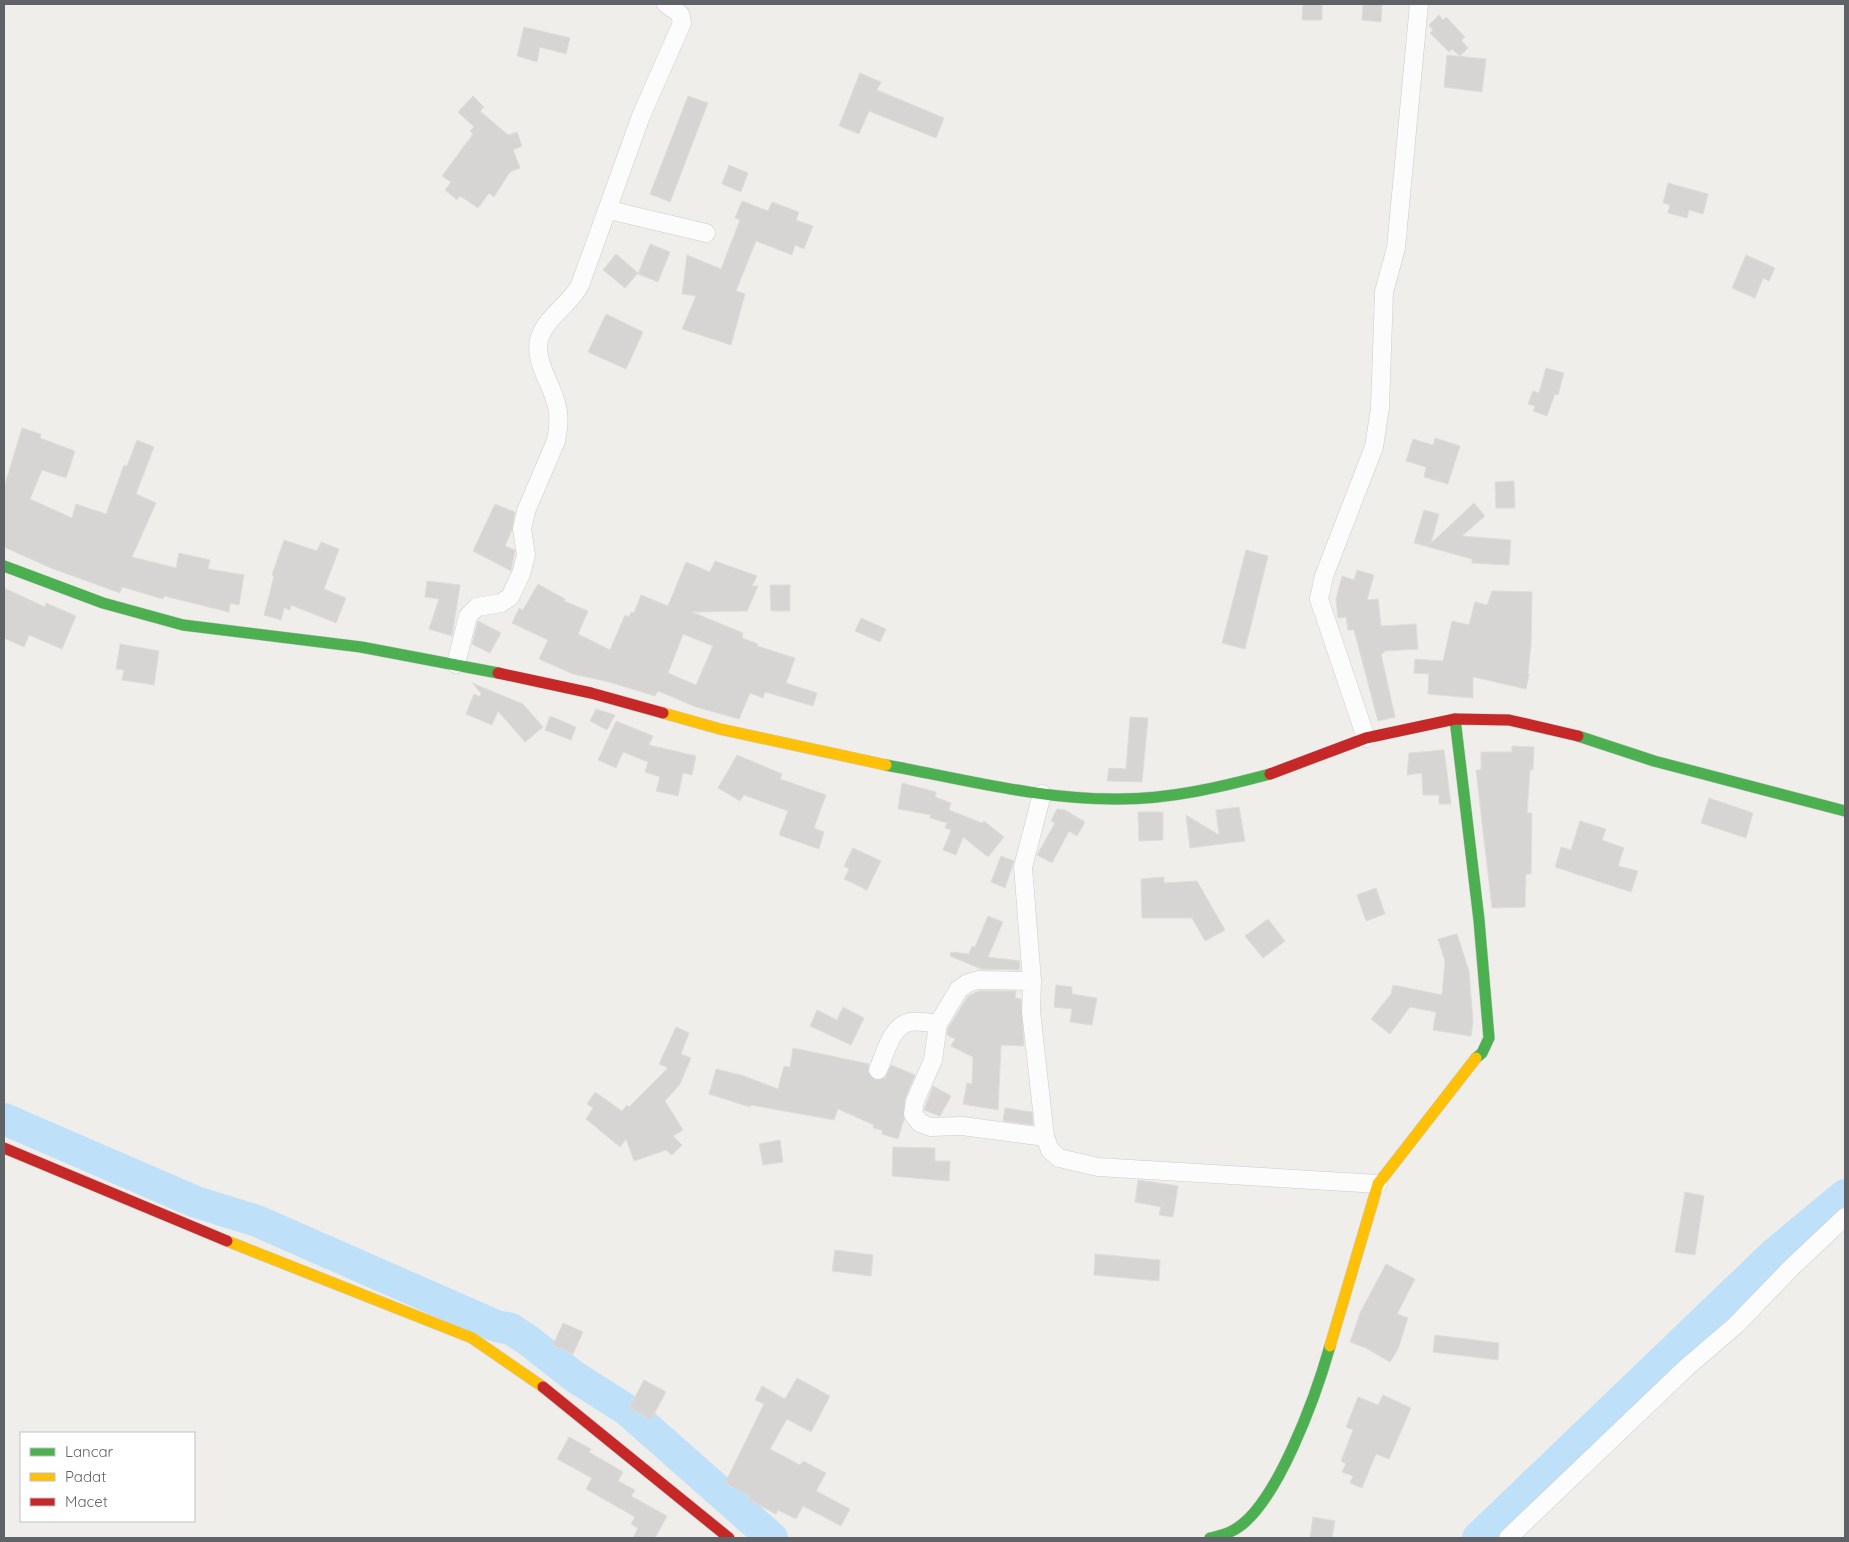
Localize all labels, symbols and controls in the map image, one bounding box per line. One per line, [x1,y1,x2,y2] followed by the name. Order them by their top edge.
[20,1432,195,1522] legend
[65,1442,114,1461] text: Lancar
[65,1467,106,1486] text: Padat
[65,1492,108,1511] text: Macet

